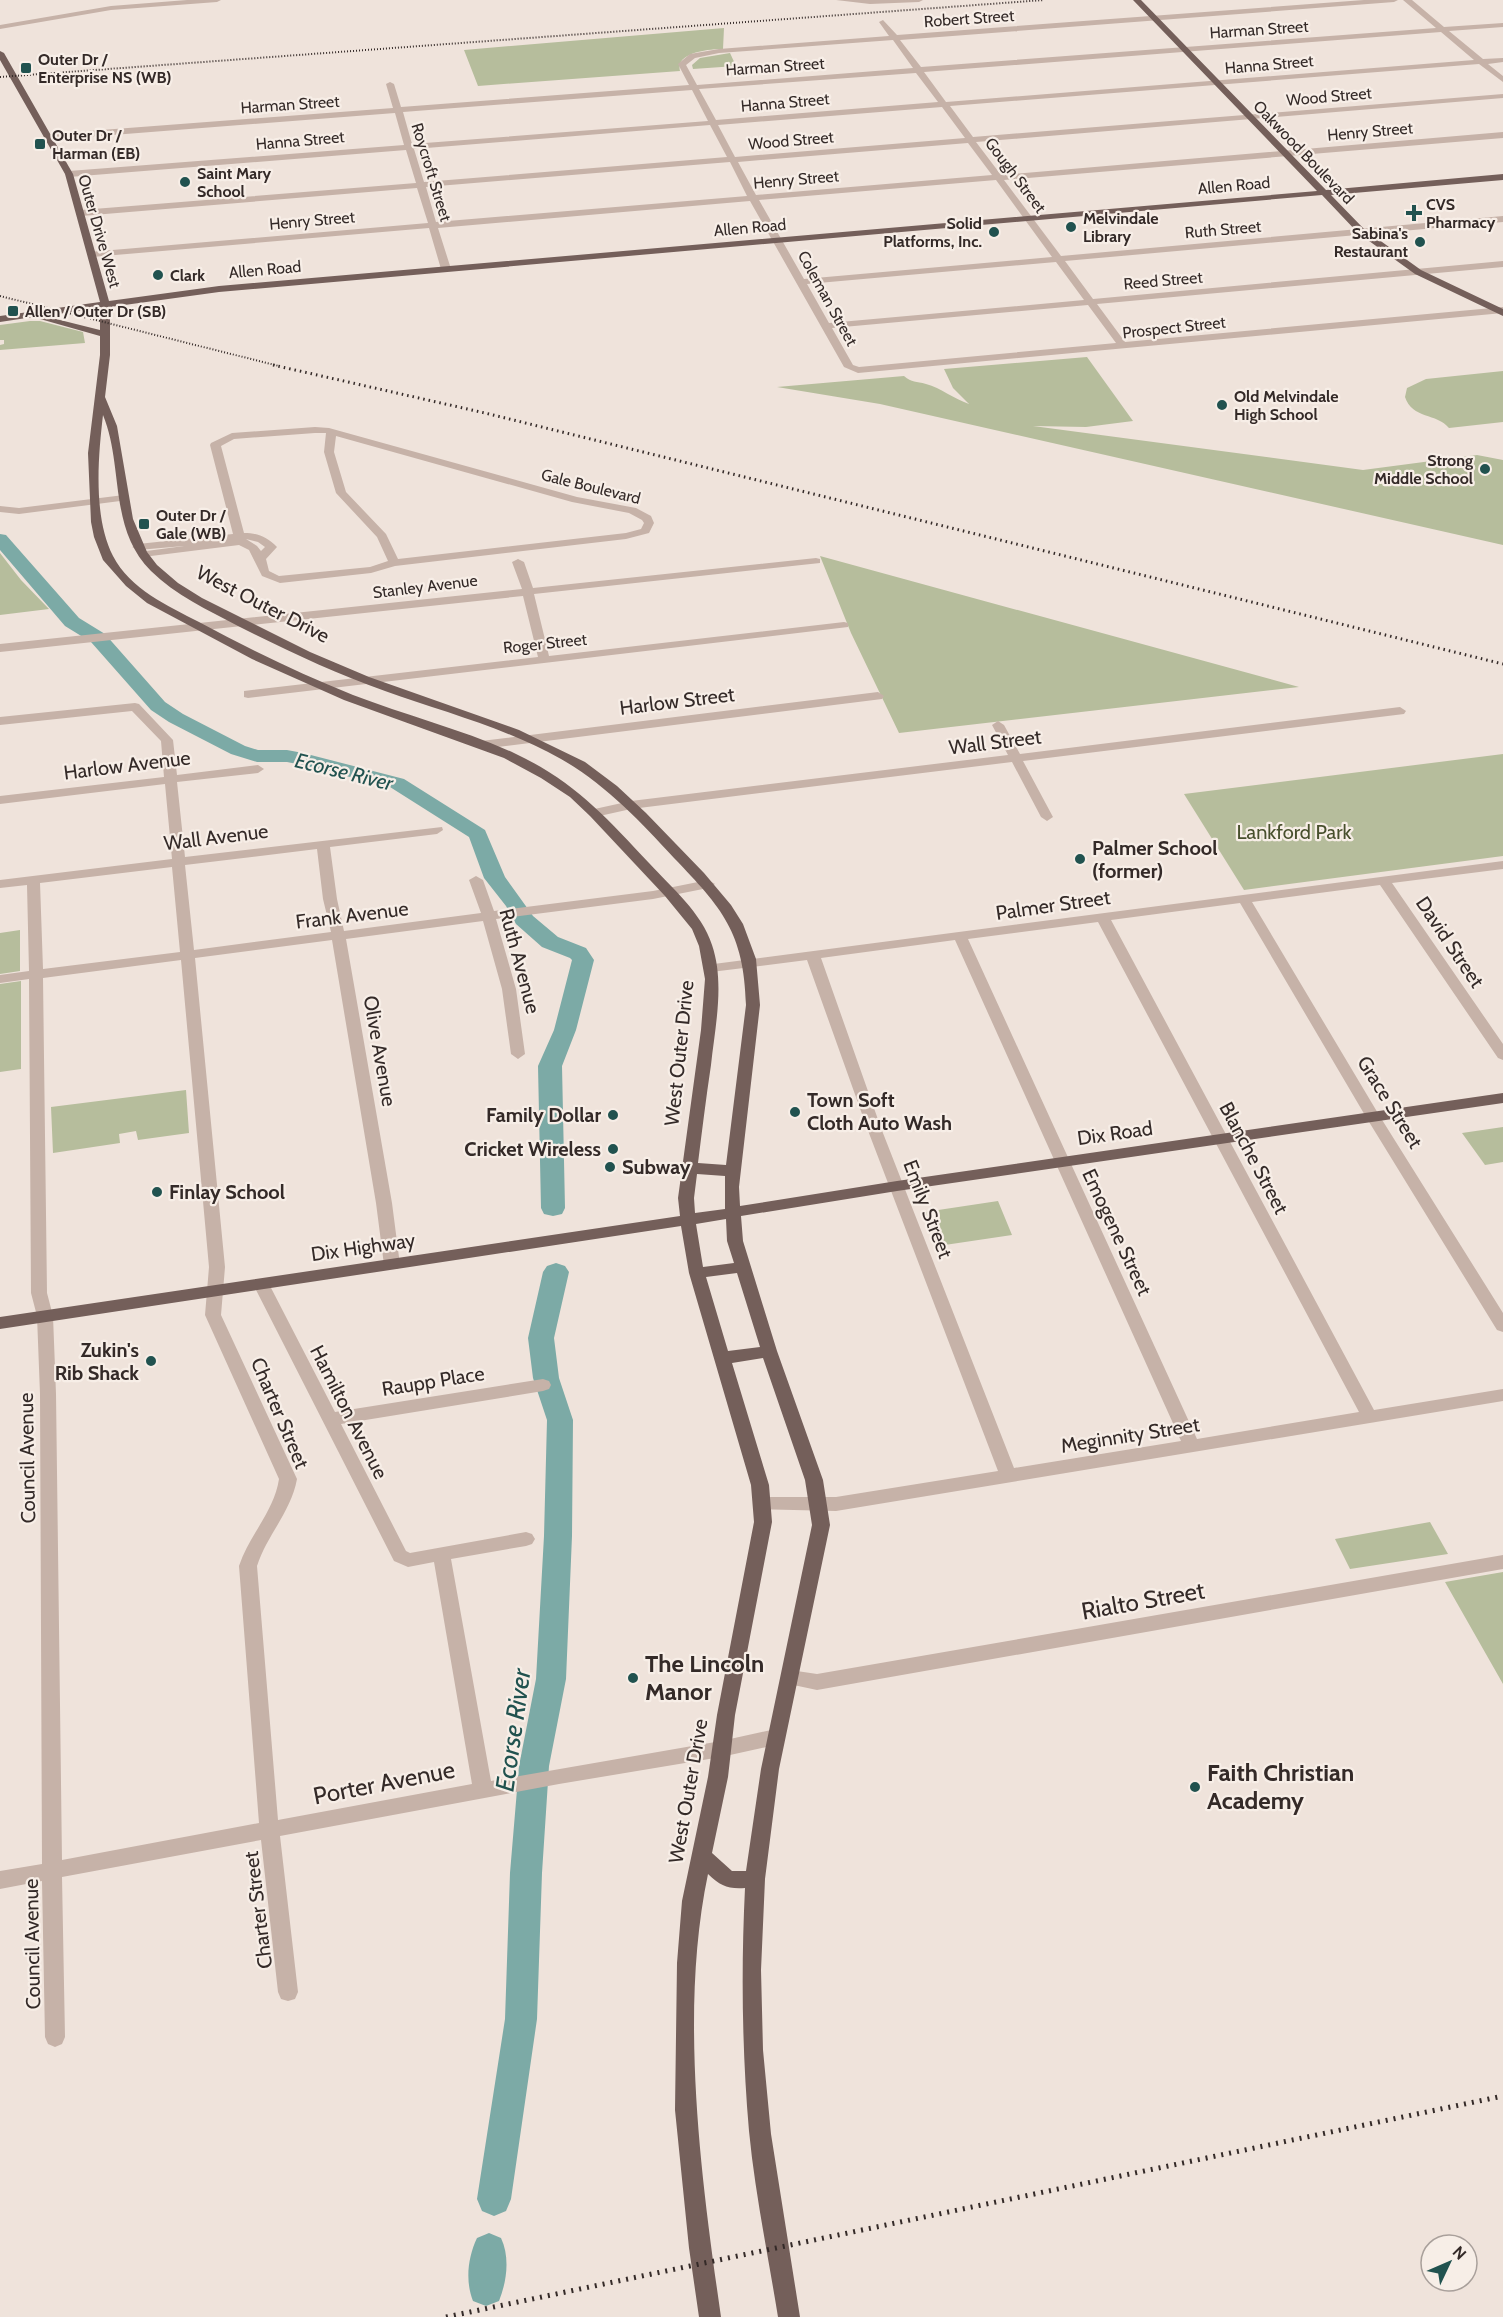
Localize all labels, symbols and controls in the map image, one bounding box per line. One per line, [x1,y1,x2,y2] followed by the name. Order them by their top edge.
[923,6,1015,31] street label: Robert Street
[1209,17,1310,42] street label: Harman Street
[38,50,171,87] place label: Outer Dr / Enterprise NS (WB)
[1224,51,1315,78] street label: Hanna Street
[725,54,826,79] street label: Harman Street
[19,61,33,75] marker: Outer Dr / Enterprise NS (WB)
[1286,83,1373,110] street label: Wood Street
[740,89,831,116] street label: Hanna Street
[240,92,341,117] street label: Harman Street
[1249,97,1358,208] street label: Oakwood Boulevard
[1326,118,1414,145] street label: Henry Street
[408,121,456,224] street label: Roycroft Street
[52,126,140,163] place label: Outer Dr / Harman (EB)
[255,127,346,154] street label: Hanna Street
[748,127,835,154] street label: Wood Street
[981,134,1050,217] street label: Gough Street
[33,137,47,151] marker: Outer Dr / Harman (EB)
[197,164,271,201] place label: Saint Mary School
[752,166,840,193] street label: Henry Street
[74,172,125,291] street label: Outer Drive West
[1197,173,1271,198] street label: Allen Road
[178,175,192,189] marker: Saint Mary School
[1426,195,1496,232] place label: CVS Pharmacy
[1407,206,1421,220] marker: CVS Pharmacy
[268,207,356,234] street label: Henry Street
[1083,209,1159,246] place label: Melvindale Library
[883,214,982,251] place label: Solid Platforms, Inc.
[713,215,787,240] street label: Allen Road
[1184,217,1263,242] street label: Ruth Street
[1064,220,1078,234] marker: Melvindale Library
[1334,224,1408,261] place label: Sabina's Restaurant
[987,225,1001,239] marker: Solid Platforms, Inc.
[1413,235,1427,249] marker: Sabina's Restaurant
[794,247,862,350] street label: Coleman Street
[228,257,302,282] street label: Allen Road
[170,266,205,285] place label: Clark
[151,268,165,282] marker: Clark
[1123,268,1204,293] street label: Reed Street
[25,302,166,321] place label: Allen / Outer Dr (SB)
[6,304,20,318] marker: Allen / Outer Dr (SB)
[1121,313,1227,342] street label: Prospect Street
[1234,387,1338,424] place label: Old Melvindale High School
[1215,398,1229,412] marker: Old Melvindale High School
[1374,451,1473,488] place label: Strong Middle School
[1478,462,1492,476] marker: Strong Middle School
[539,465,643,508] street label: Gale Boulevard
[156,506,227,543] place label: Outer Dr / Gale (WB)
[137,517,151,531] marker: Outer Dr / Gale (WB)
[192,560,334,648] street label: West Outer Drive
[372,571,478,602] street label: Stanley Avenue
[502,630,588,657] street label: Roger Street
[618,682,736,720] street label: Harlow Street
[947,724,1043,760] street label: Wall Street
[62,745,192,785] street label: Harlow Avenue
[293,747,397,796] water label: Ecorse River
[162,819,270,855] street label: Wall Avenue
[1237,820,1351,844] park label: Lankford Park
[1092,836,1217,883] place label: Palmer School (former)
[1073,852,1087,866] marker: Palmer School (former)
[994,885,1112,925] street label: Palmer Street
[1411,892,1489,992] street label: David Street
[294,896,410,934] street label: Frank Avenue
[494,906,546,1016] street label: Ruth Avenue
[659,979,699,1127] street label: West Outer Drive
[358,994,402,1108] street label: Olive Avenue
[1352,1051,1428,1153] street label: Grace Street
[807,1088,952,1135] place label: Town Soft Cloth Auto Wash
[1214,1098,1294,1218] street label: Blanche Street
[486,1103,601,1127] place label: Family Dollar
[788,1105,802,1119] marker: Town Soft Cloth Auto Wash
[606,1108,620,1122] marker: Family Dollar
[1076,1116,1154,1150] street label: Dix Road
[464,1137,601,1161] place label: Cricket Wireless
[606,1142,620,1156] marker: Cricket Wireless
[622,1155,691,1179] place label: Subway
[898,1156,958,1262] street label: Emily Street
[603,1160,617,1174] marker: Subway
[1077,1165,1157,1299] street label: Emogene Street
[169,1180,285,1204] place label: Finlay School
[150,1185,164,1199] marker: Finlay School
[309,1228,417,1266] street label: Dix Highway
[55,1338,139,1385] place label: Zukin's Rib Shack
[305,1341,393,1483] street label: Hamilton Avenue
[144,1354,158,1368] marker: Zukin's Rib Shack
[246,1354,314,1472] street label: Charter Street
[380,1361,486,1401] street label: Raupp Place
[14,1392,40,1524] street label: Council Avenue
[1059,1412,1201,1458] street label: Meginnity Street
[1079,1575,1207,1626] street label: Rialto Street
[645,1649,764,1706] place label: The Lincoln Manor
[489,1666,538,1793] water label: Ecorse River
[626,1671,640,1685] marker: The Lincoln Manor
[663,1717,713,1865] street label: West Outer Drive
[311,1755,457,1810] street label: Porter Avenue
[1207,1758,1354,1815] place label: Faith Christian Academy
[1188,1780,1202,1794] marker: Faith Christian Academy
[239,1850,277,1970] street label: Charter Street
[19,1878,45,2010] street label: Council Avenue
[1419,2233,1479,2293] north arrow
[1449,2242,1470,2264] text: N

